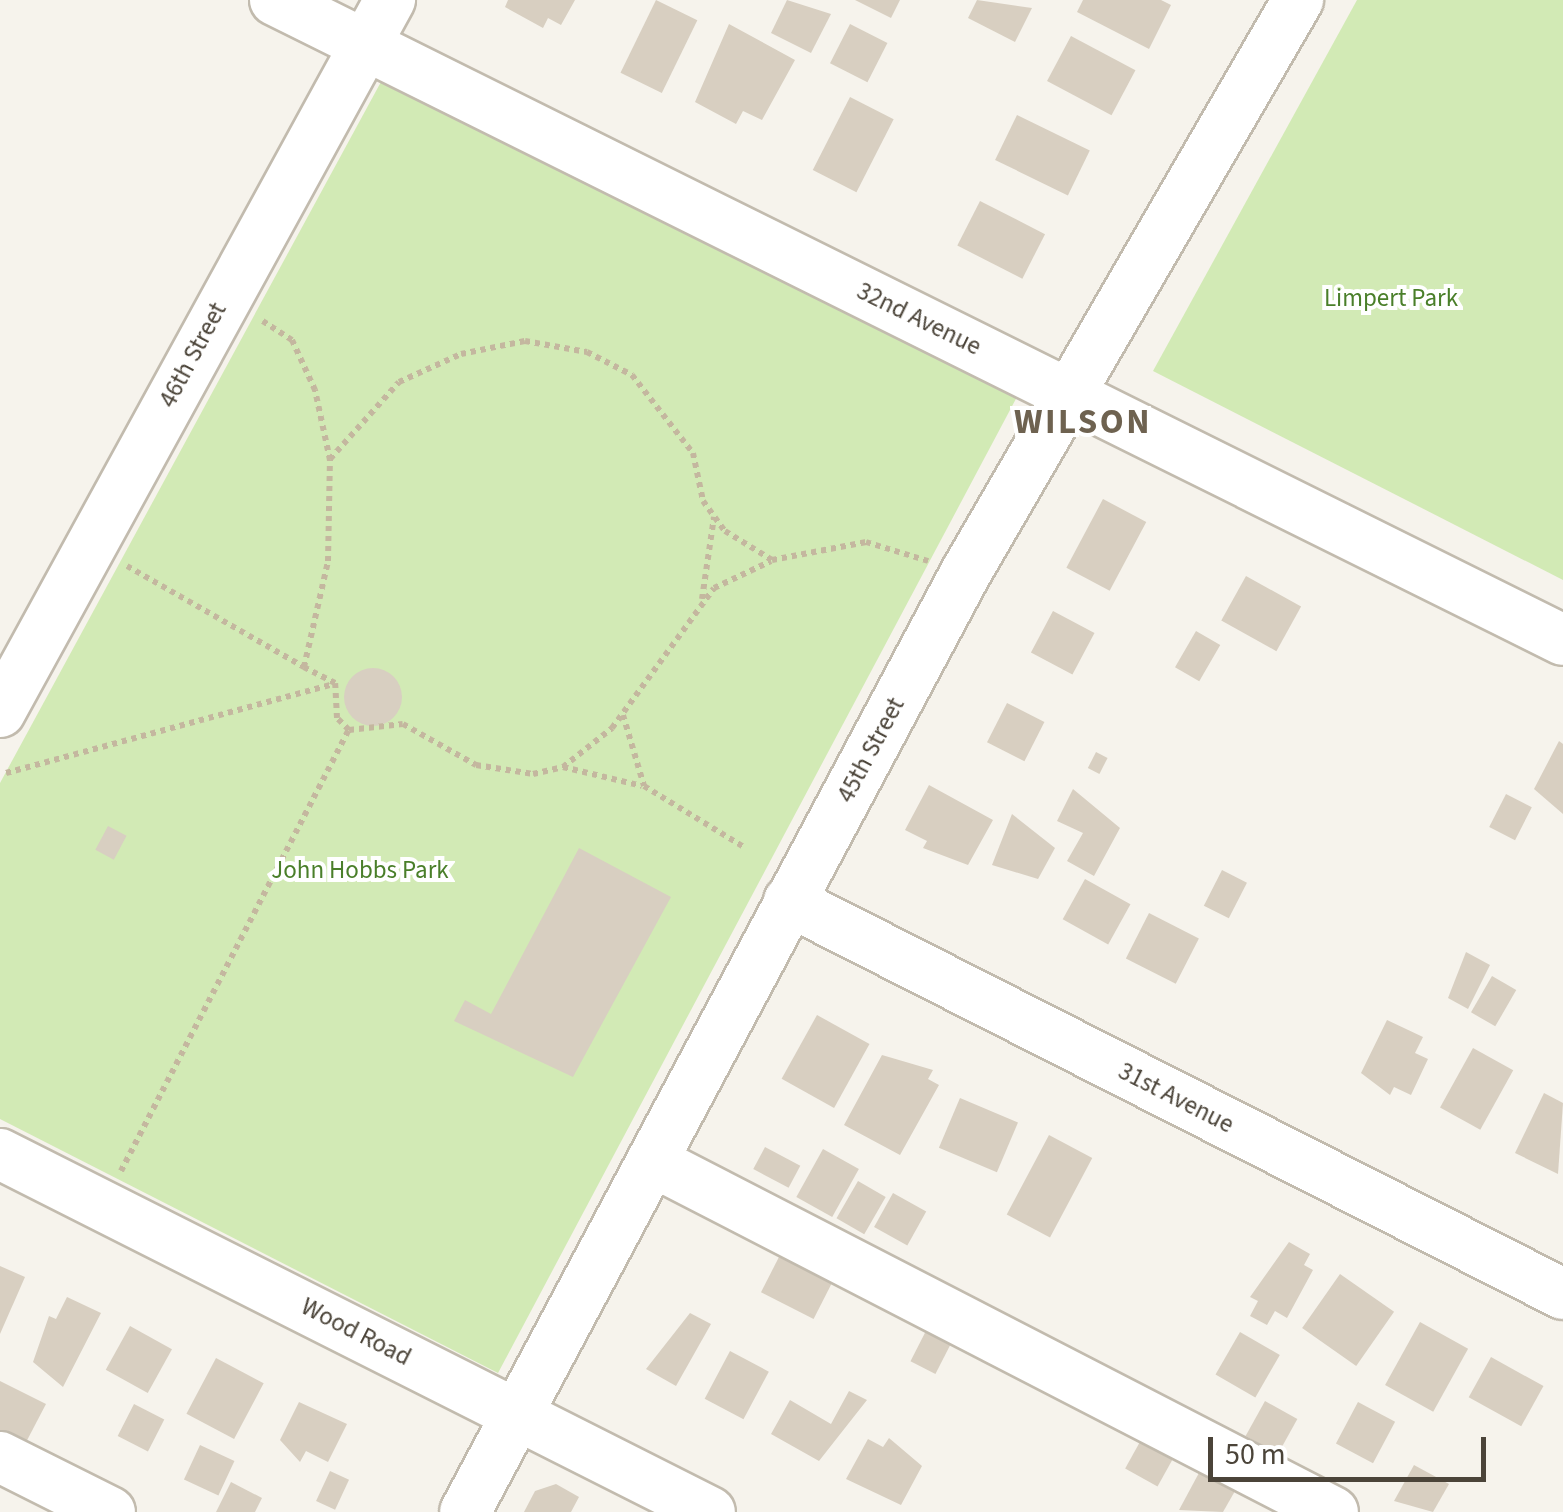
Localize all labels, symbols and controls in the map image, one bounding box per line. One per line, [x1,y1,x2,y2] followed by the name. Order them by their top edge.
[852,276,986,362] street label: 32nd Avenue
[1324,283,1458,313] park label: Limpert Park
[153,297,233,413] street label: 46th Street
[1014,401,1152,443] district label: WILSON
[831,692,911,808] street label: 45th Street
[271,855,449,885] park label: John Hobbs Park
[1113,1056,1239,1140] street label: 31st Avenue
[296,1292,416,1372] street label: Wood Road
[1213,1417,1490,1479] scale bar
[1225,1433,1286,1476] text: 50 m

